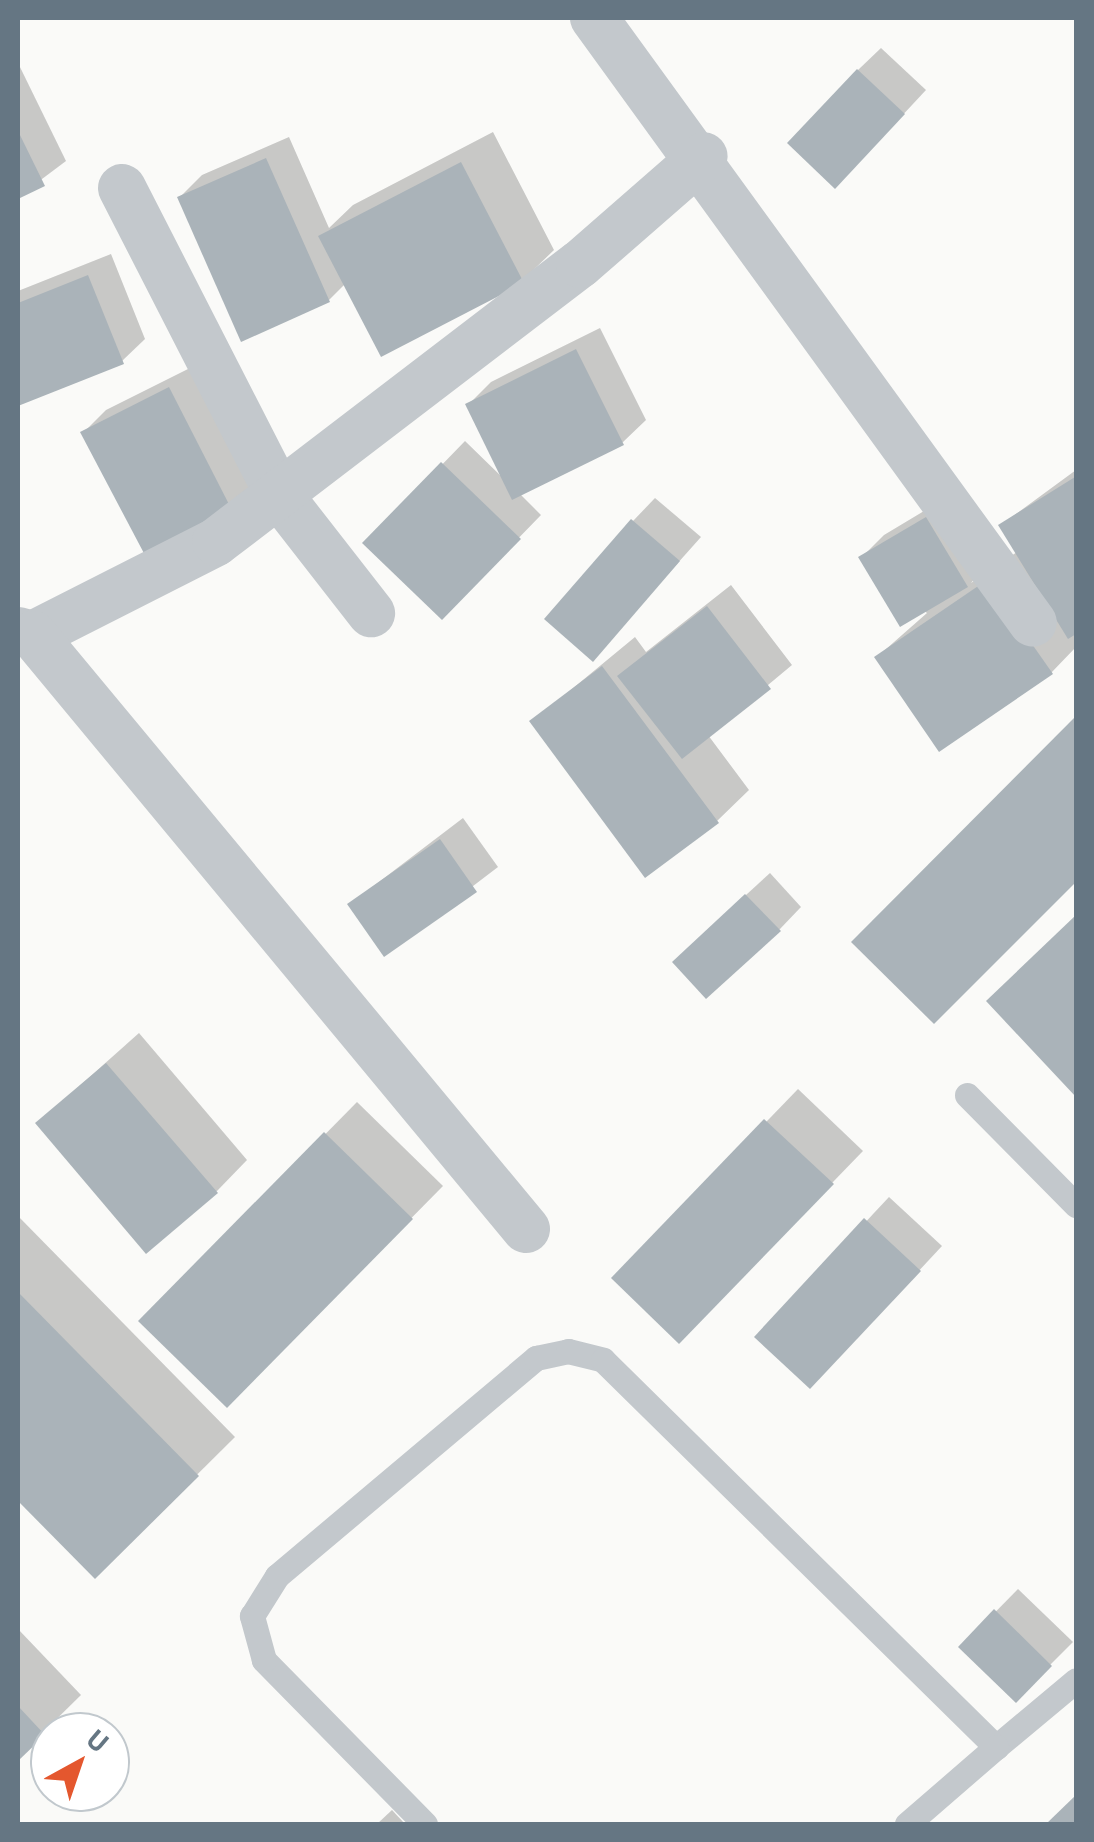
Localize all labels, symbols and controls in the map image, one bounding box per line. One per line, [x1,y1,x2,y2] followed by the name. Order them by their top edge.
[30,1712,130,1812] north arrow
[77,1718,119,1763] text: U

